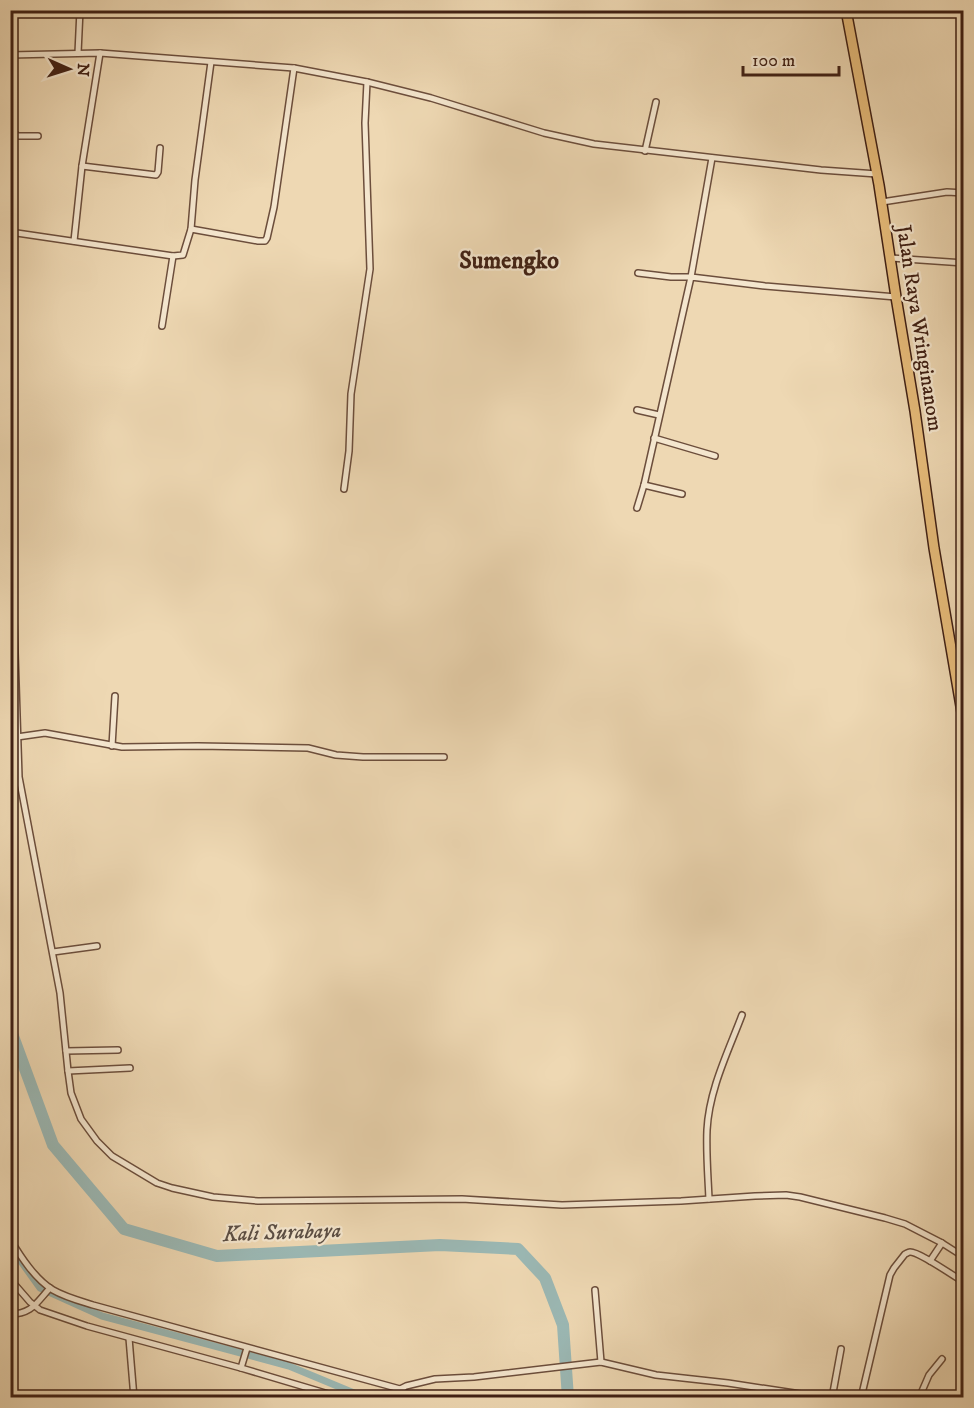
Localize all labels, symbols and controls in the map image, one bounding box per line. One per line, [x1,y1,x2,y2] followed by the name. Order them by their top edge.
[39,39,99,99] north arrow
[743,39,839,77] scale bar
[752,50,795,72] text: 100 m
[73,63,93,77] text: N
[890,221,948,433] street label: Jalan Raya Wringinanom
[459,246,559,276] district label: Sumengko
[221,1217,342,1248] water label: Kali Surabaya

